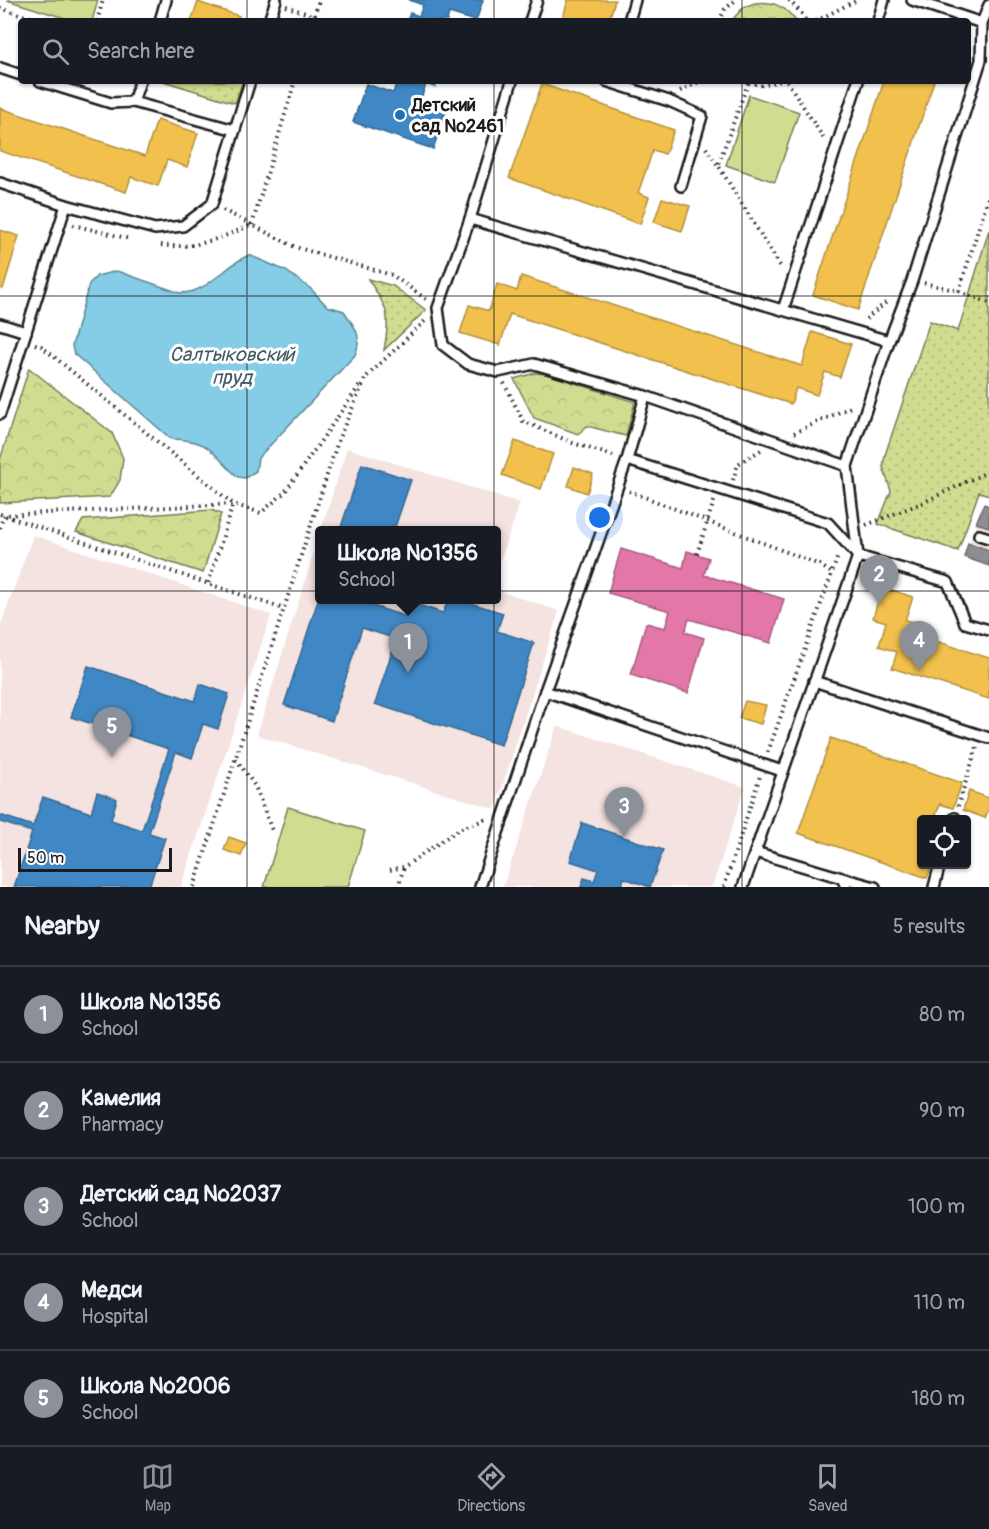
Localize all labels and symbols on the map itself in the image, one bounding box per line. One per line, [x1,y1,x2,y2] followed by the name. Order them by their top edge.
[411,94,504,138] place label: Детский сад №2461
[393,108,407,122] marker: Детский сад №2461
[170,342,296,390] water label: Салтыковский пруд
[585,503,614,532] your location
[860,556,898,605] pin: 2
[900,622,938,671] pin: 4
[388,624,428,673] pin: 1
[92,708,132,757] pin: 5
[604,788,644,837] pin: 3
[18,845,172,872] scale bar

